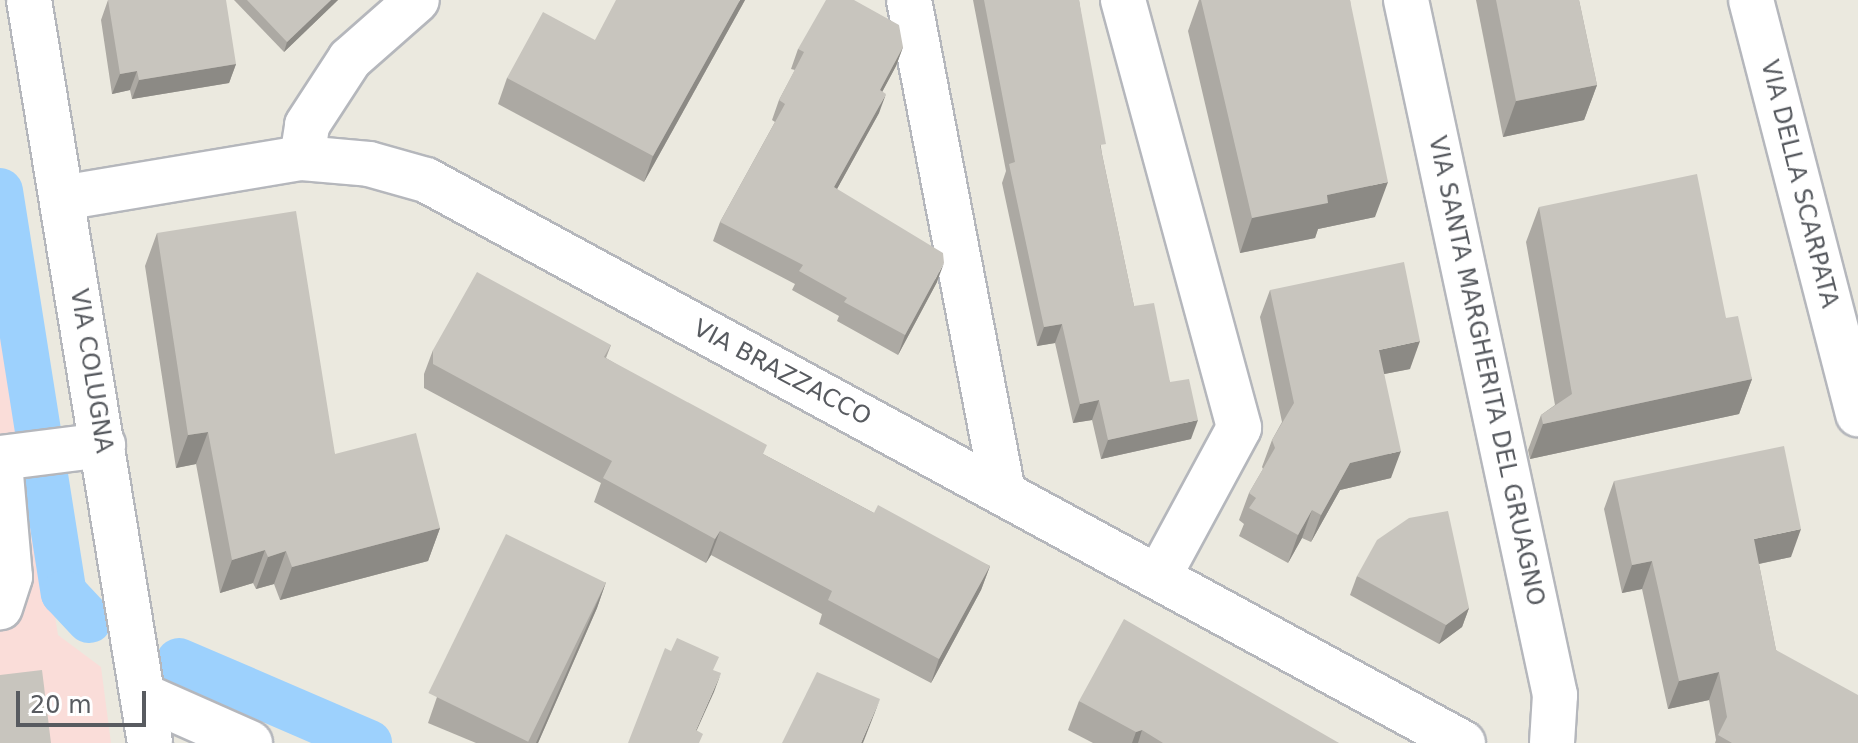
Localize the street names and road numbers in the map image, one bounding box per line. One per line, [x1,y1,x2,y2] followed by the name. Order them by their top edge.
[1754,57,1844,311] street label: VIA DELLA SCARPATA
[1422,133,1550,609] street label: VIA SANTA MARGHERITA DEL GRUAGNO
[64,287,118,455] street label: VIA COLUGNA
[688,314,876,432] street label: VIA BRAZZACCO

